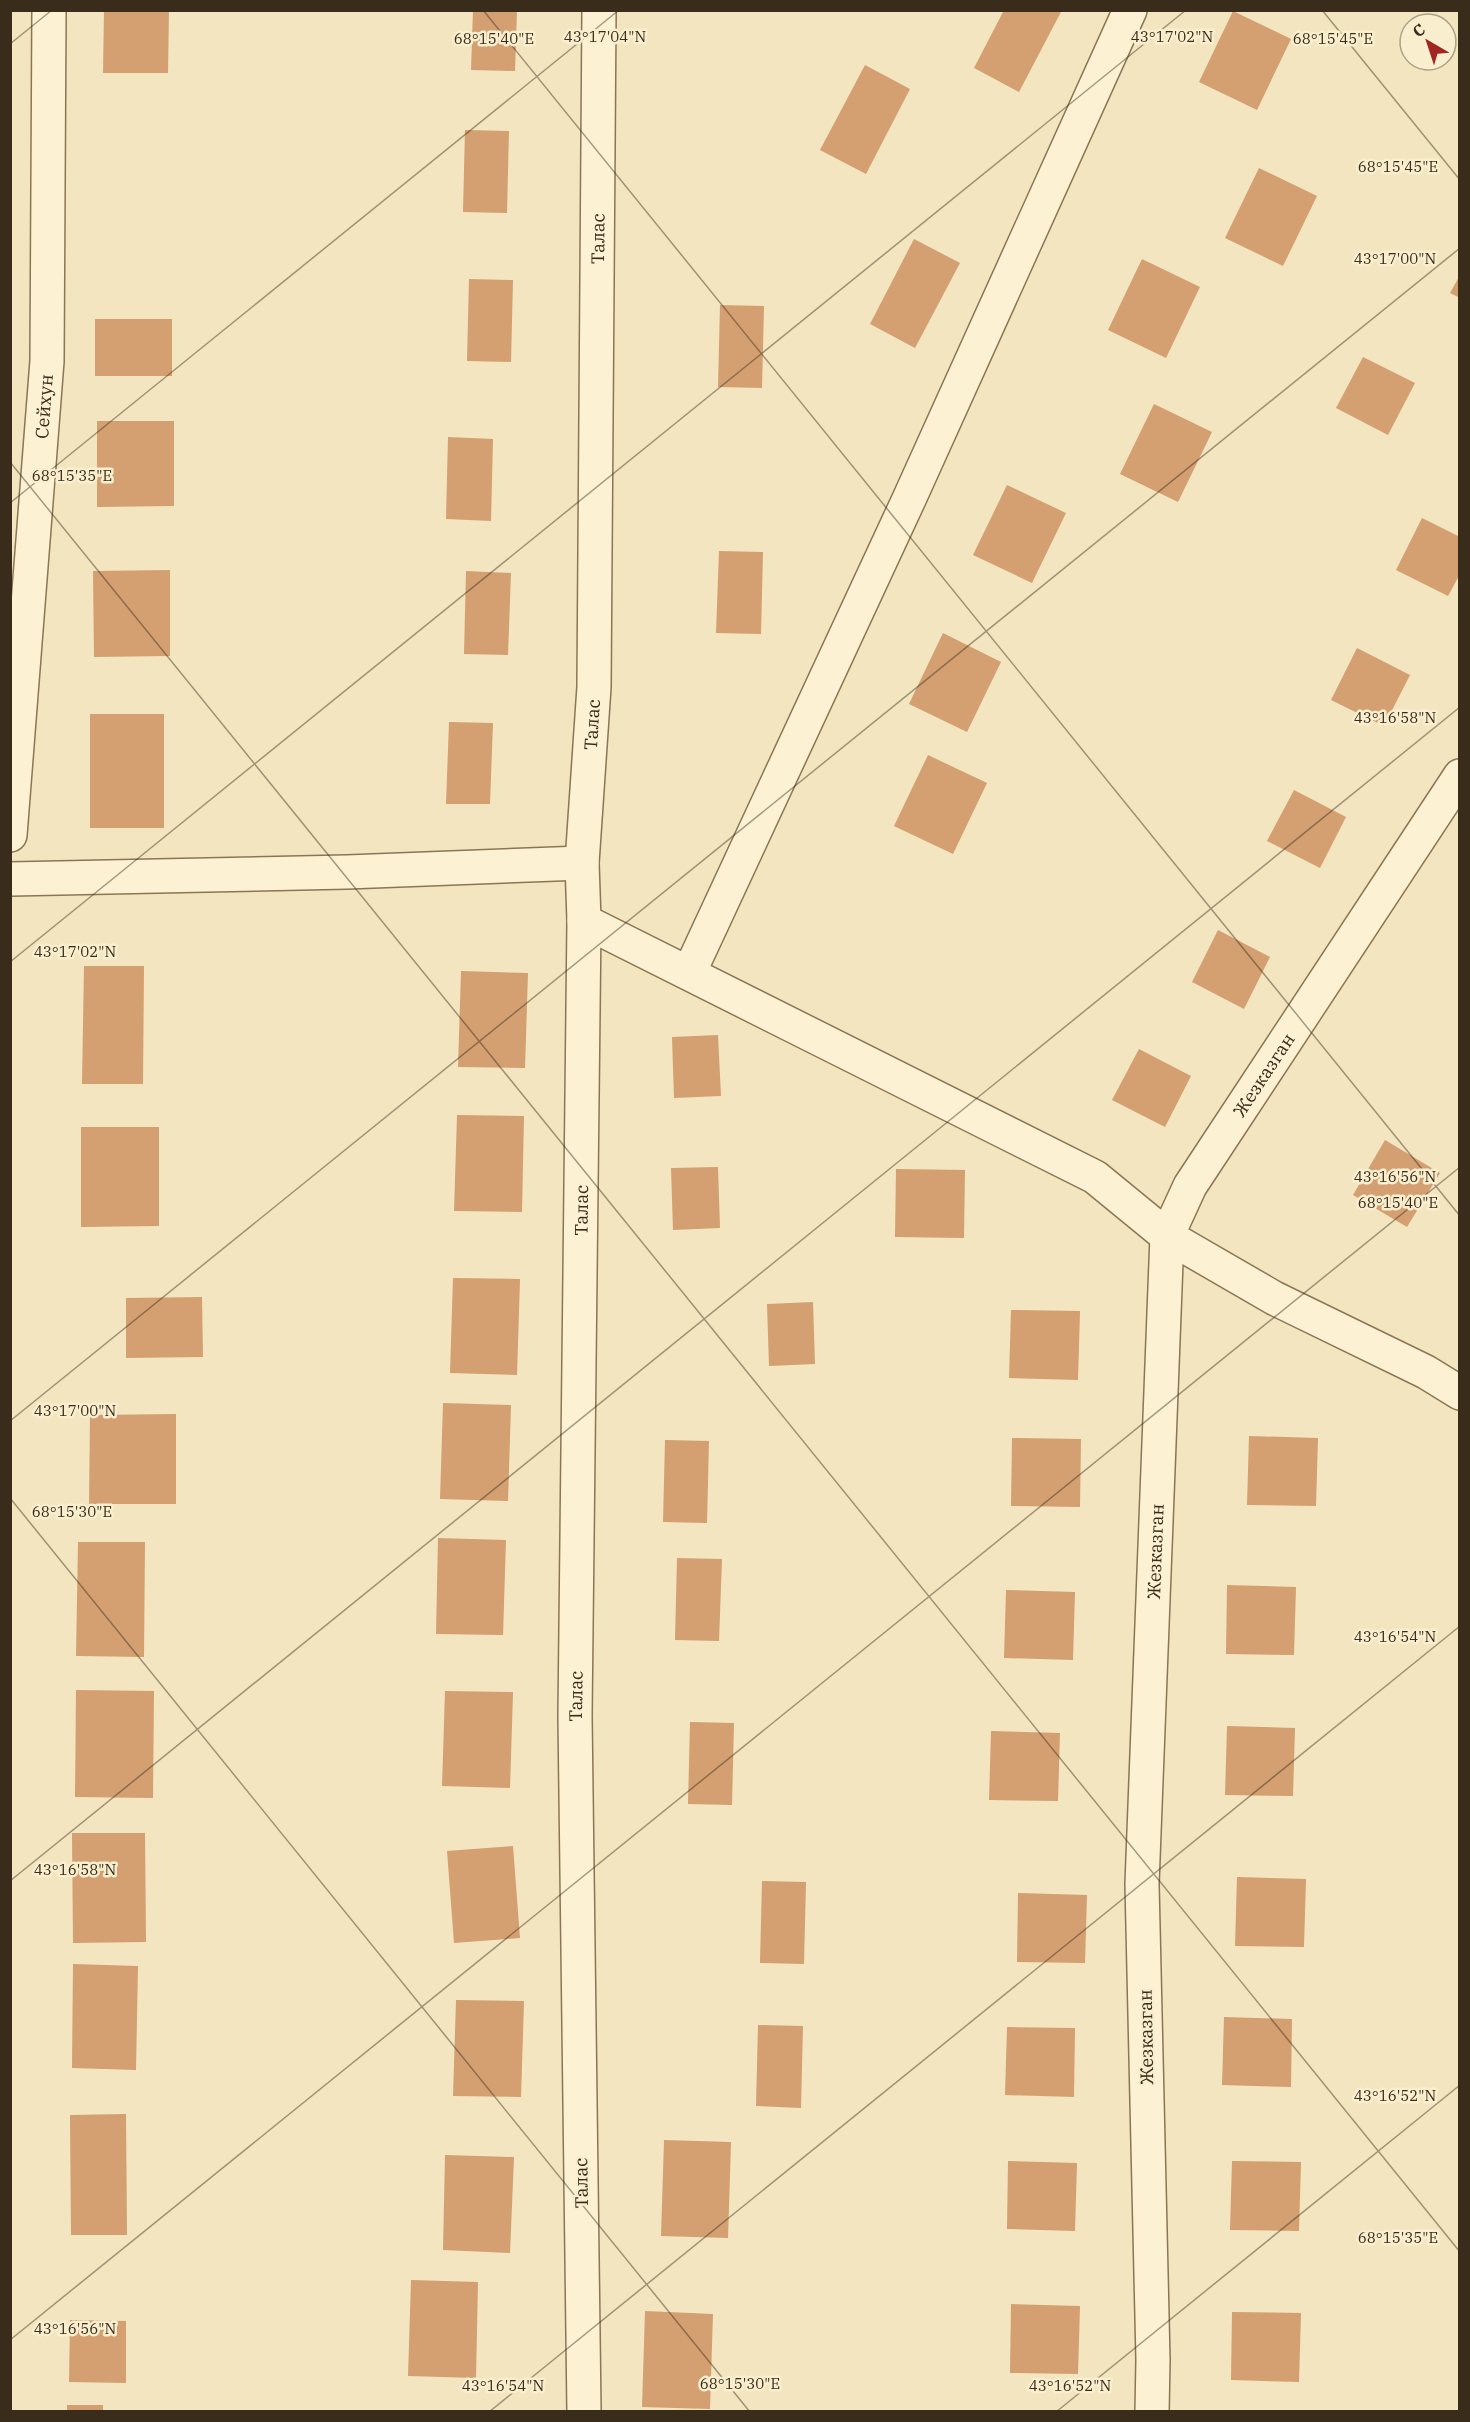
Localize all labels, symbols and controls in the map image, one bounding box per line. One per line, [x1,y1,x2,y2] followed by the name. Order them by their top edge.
[1398,12,1458,72] north arrow
[1408,19,1429,41] text: С
[564,27,646,46] text: 43°17'04"N
[1131,27,1213,46] text: 43°17'02"N
[454,29,534,48] text: 68°15'40"E
[1293,29,1373,48] text: 68°15'45"E
[1358,157,1438,176] text: 68°15'45"E
[586,213,609,264] street label: Талас
[1354,249,1436,268] text: 43°17'00"N
[29,373,57,439] street label: Сейхун
[32,466,112,485] text: 68°15'35"E
[578,698,605,751] street label: Талас
[1354,708,1436,727] text: 43°16'58"N
[34,942,116,961] text: 43°17'02"N
[1227,1028,1299,1121] street label: Жезказган
[1354,1167,1436,1186] text: 43°16'56"N
[569,1184,593,1236] street label: Талас
[1358,1193,1438,1212] text: 68°15'40"E
[34,1401,116,1420] text: 43°17'00"N
[32,1502,112,1521] text: 68°15'30"E
[1141,1503,1168,1600] street label: Жезказган
[1354,1627,1436,1646] text: 43°16'54"N
[563,1670,587,1722] street label: Талас
[34,1860,116,1879] text: 43°16'58"N
[1134,1989,1158,2085] street label: Жезказган
[1354,2086,1436,2105] text: 43°16'52"N
[569,2157,593,2209] street label: Талас
[1358,2228,1438,2247] text: 68°15'35"E
[34,2319,116,2338] text: 43°16'56"N
[700,2374,780,2393] text: 68°15'30"E
[462,2376,544,2395] text: 43°16'54"N
[1029,2376,1111,2395] text: 43°16'52"N

